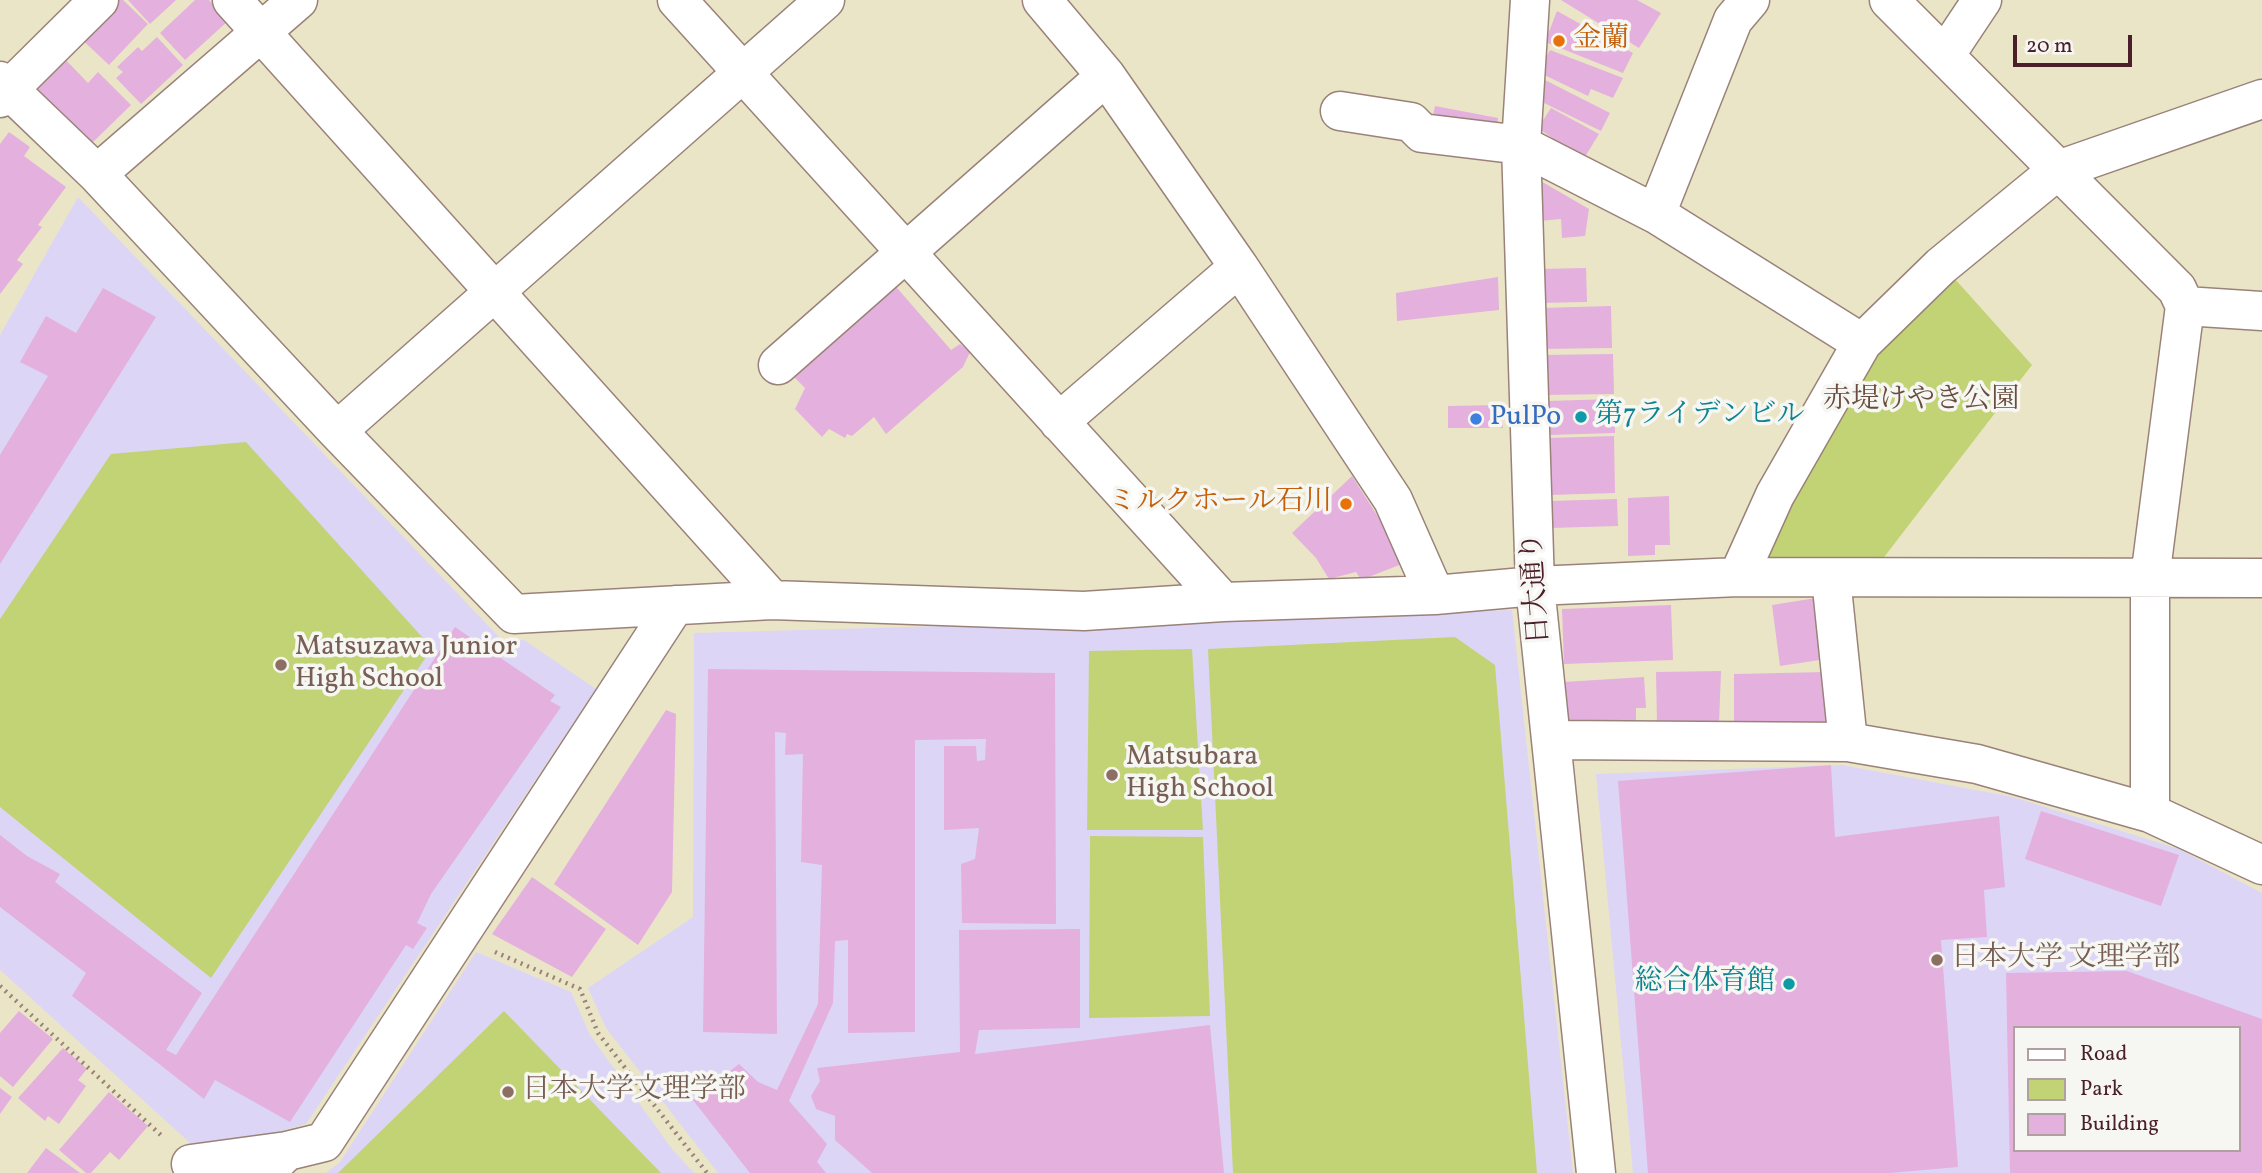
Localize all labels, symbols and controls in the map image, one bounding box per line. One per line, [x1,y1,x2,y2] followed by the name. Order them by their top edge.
[2017,21,2136,65] scale bar
[1573,24,1629,58] place label: 金蘭
[2026,32,2072,61] text: 20 m
[1551,33,1567,49] marker: 金蘭
[1823,385,2019,419] park label: 赤堤けやき公園
[1595,400,1805,434] place label: 第7ライデンビル
[1490,402,1561,436] place label: PulPo
[1573,409,1589,425] marker: 第7ライデンビル
[1468,411,1484,427] marker: PulPo
[1108,487,1332,521] place label: ミルクホール石川
[1338,496,1354,512] marker: ミルクホール石川
[1517,531,1559,645] street label: 日大通り
[295,632,517,698] place label: Matsuzawa Junior High School
[273,657,289,673] marker: Matsuzawa Junior High School
[1126,742,1274,808] place label: Matsubara High School
[1104,767,1120,783] marker: Matsubara High School
[1951,943,2181,977] place label: 日本大学 文理学部
[1929,952,1945,968] marker: 日本大学 文理学部
[1635,967,1775,1001] place label: 総合体育館
[1781,976,1797,992] marker: 総合体育館
[2014,1026,2241,1152] legend
[2080,1040,2127,1069] text: Road
[522,1075,746,1109] place label: 日本大学文理学部
[2080,1075,2123,1104] text: Park
[500,1084,516,1100] marker: 日本大学文理学部
[2080,1110,2159,1139] text: Building

